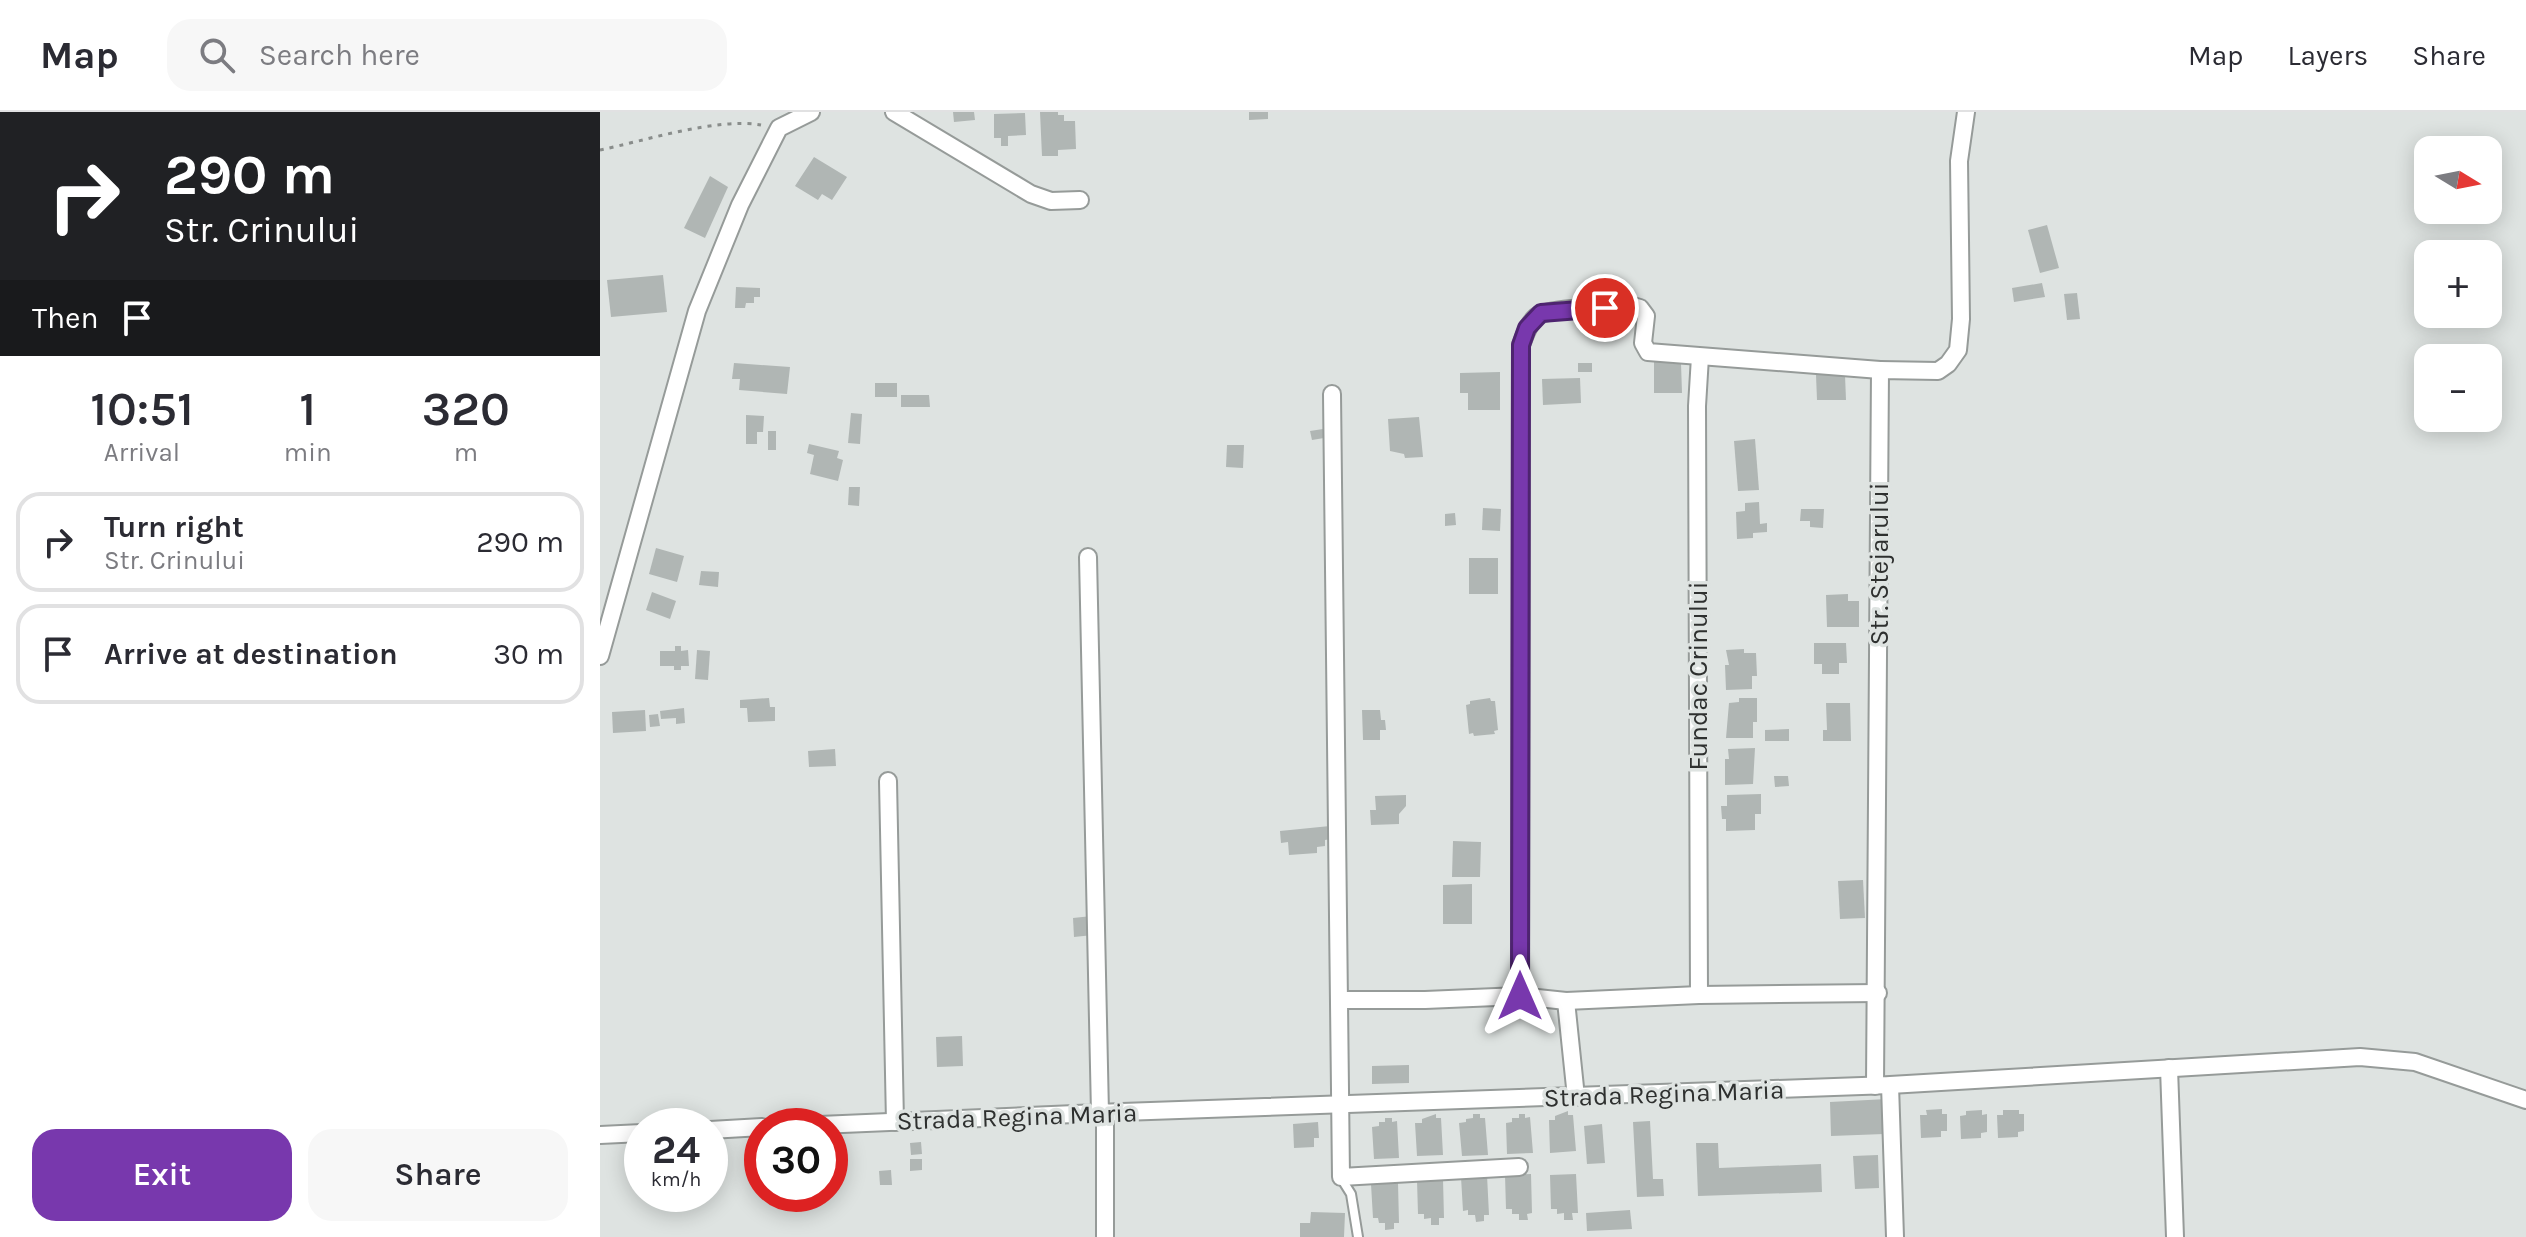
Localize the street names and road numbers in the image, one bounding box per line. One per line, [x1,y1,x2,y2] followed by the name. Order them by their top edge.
[1864,483,1895,645] street label: Str. Stejarului
[1683,581,1714,771] street label: Fundac Crinului
[1543,1074,1785,1114] street label: Strada Regina Maria
[896,1097,1138,1137] street label: Strada Regina Maria

